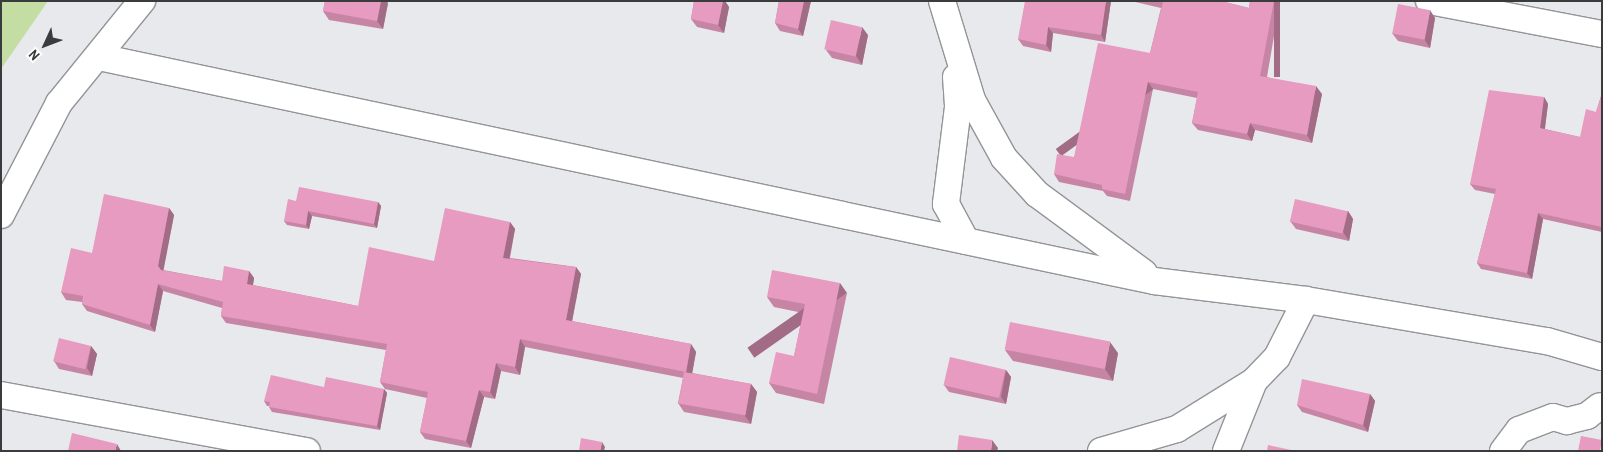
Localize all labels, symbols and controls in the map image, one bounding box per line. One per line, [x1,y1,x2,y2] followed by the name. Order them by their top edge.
[20,20,70,70] north arrow
[25,46,43,64] text: N

